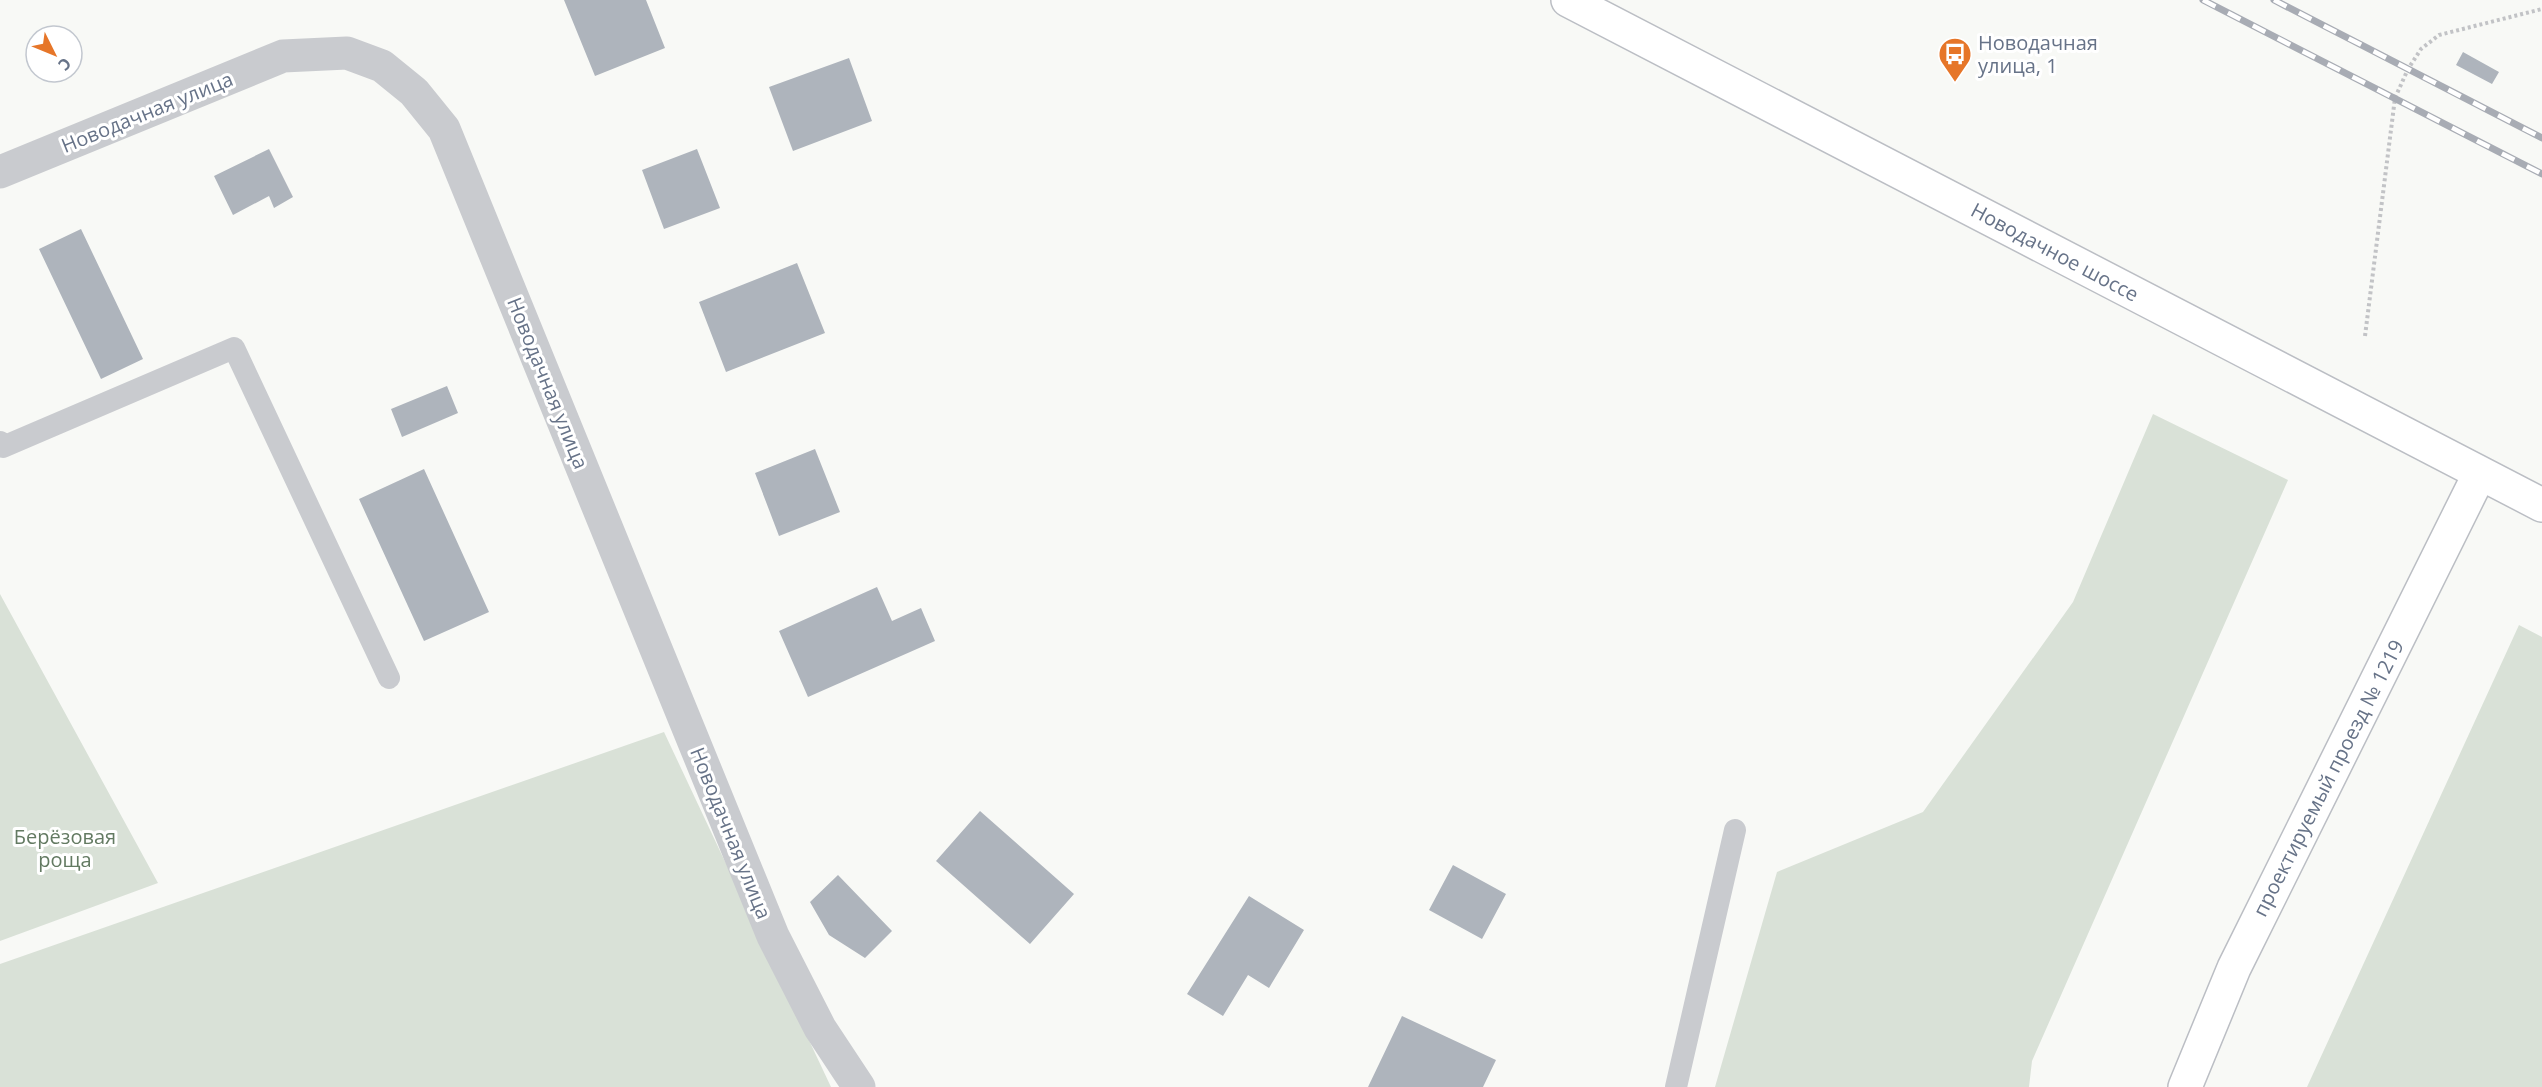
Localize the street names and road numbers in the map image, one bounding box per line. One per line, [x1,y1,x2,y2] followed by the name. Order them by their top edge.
[57,65,237,159] street label: Новодачная улица
[1966,196,2144,308] street label: Новодачное шоссе
[501,293,595,473] street label: Новодачная улица
[2246,635,2410,921] street label: проектируемый проезд № 1219
[684,743,778,923] street label: Новодачная улица

